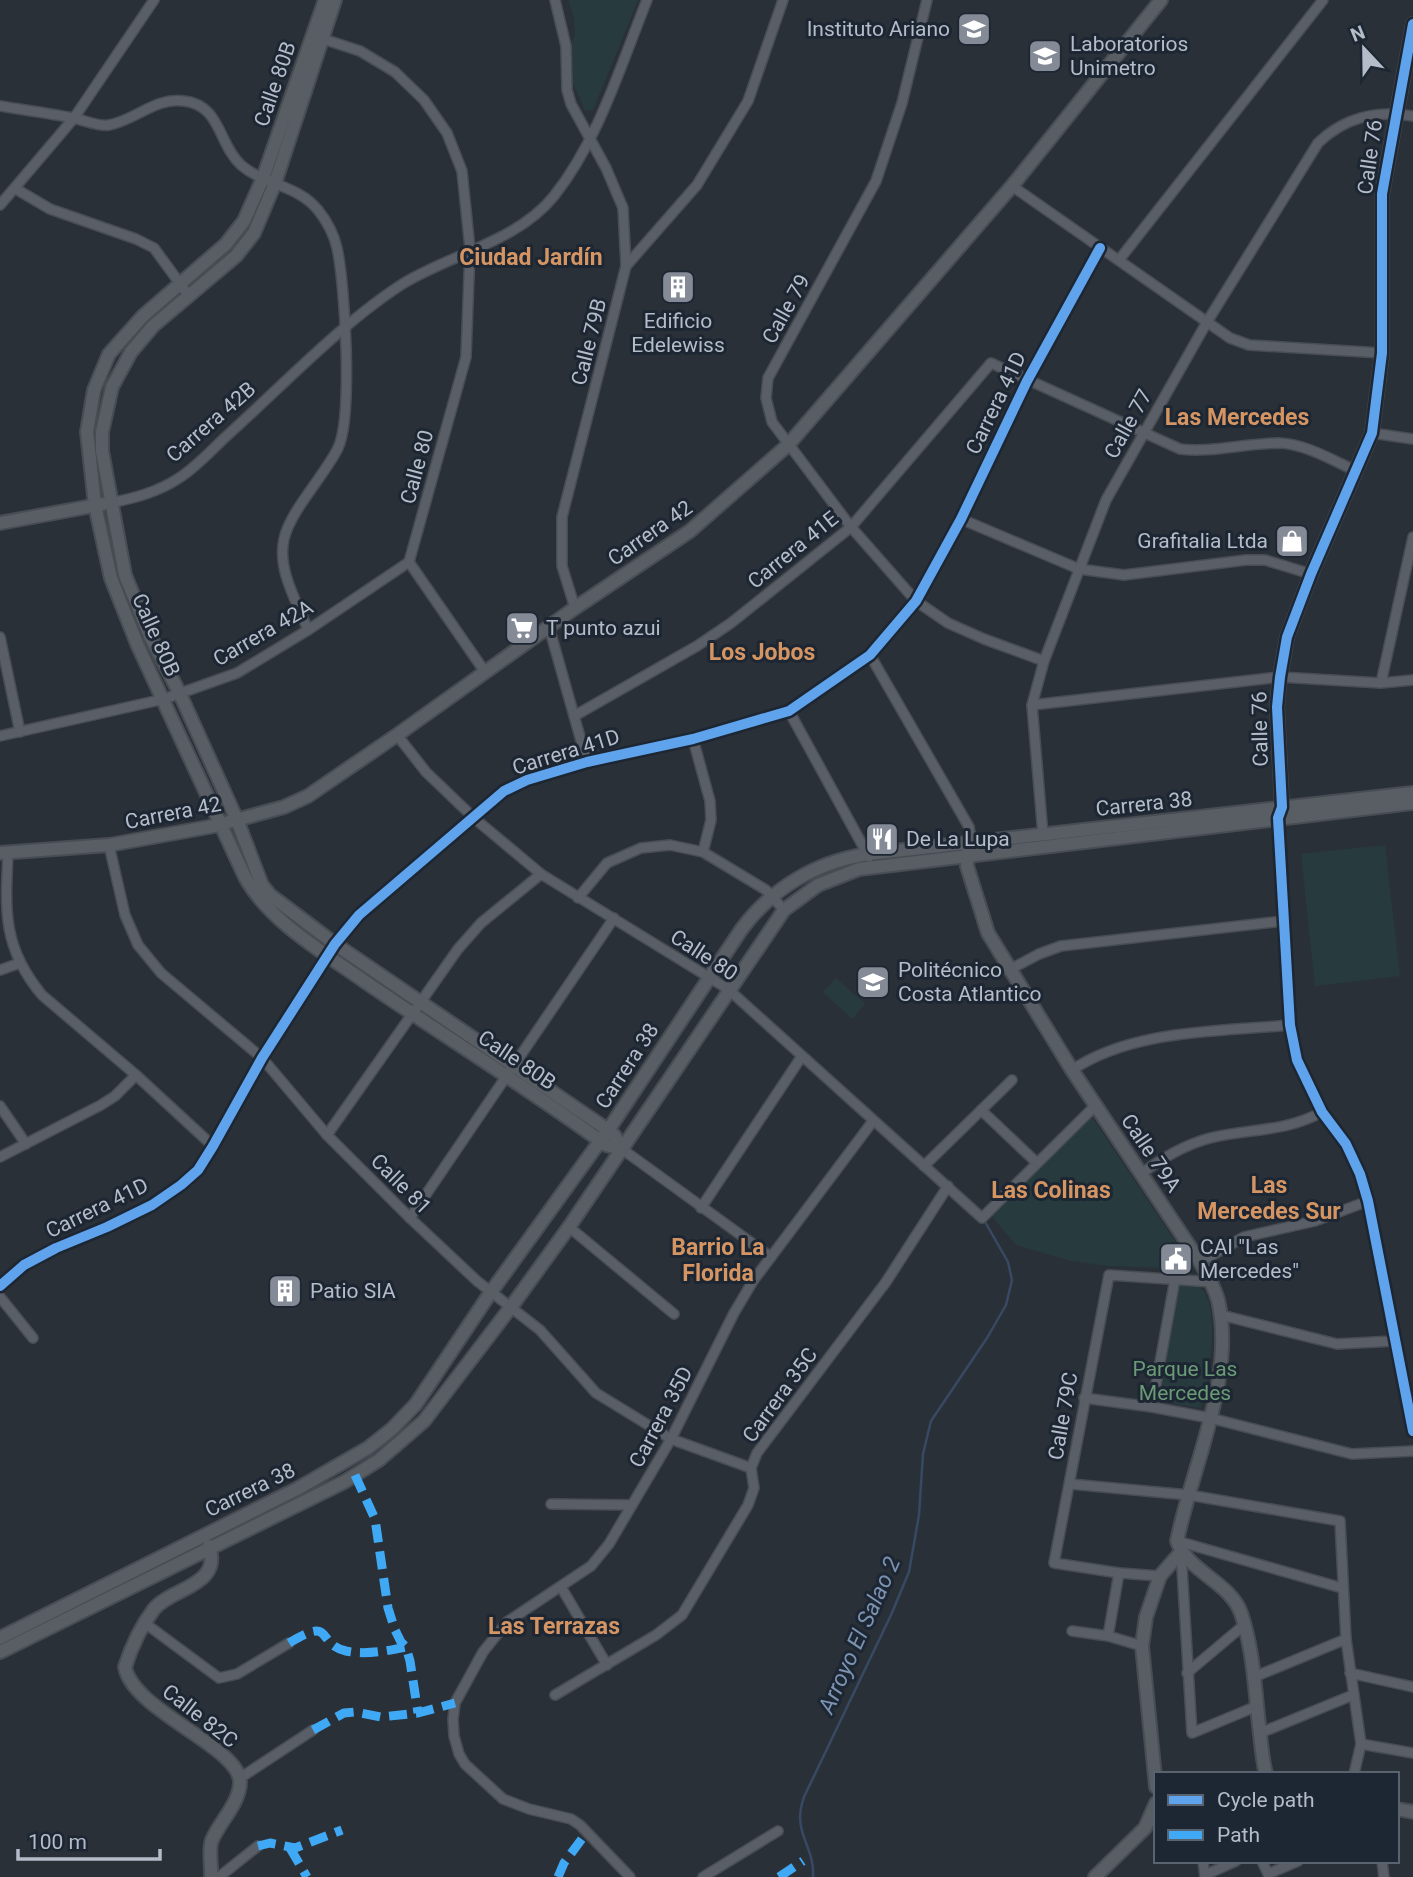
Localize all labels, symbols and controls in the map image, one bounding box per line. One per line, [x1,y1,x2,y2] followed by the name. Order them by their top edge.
[955,10,993,48] school or university icon: Instituto Ariano
[1329,14,1399,84] north arrow
[807,17,950,41] place label: Instituto Ariano
[1347,21,1368,47] text: N
[1070,32,1188,80] place label: Laboratorios Unimetro
[1026,37,1064,75] school or university icon: Laboratorios Unimetro
[249,38,301,130] street label: Calle 80B
[1353,118,1387,196] street label: Calle 76
[459,244,603,271] district label: Ciudad Jardín
[659,268,697,306] building icon: Edificio Edelewiss
[757,270,815,348] street label: Calle 79
[567,296,611,388] street label: Calle 79B
[631,309,725,357] place label: Edificio Edelewiss
[961,348,1031,458] street label: Carrera 41D
[162,377,260,467] street label: Carrera 42B
[1099,385,1157,463] street label: Calle 77
[1165,404,1309,431] district label: Las Mercedes
[396,428,438,506] street label: Calle 80
[603,495,697,571] street label: Carrera 42
[743,506,843,594] street label: Carrera 41E
[1273,522,1311,560] shop icon: Grafitalia Ltda
[1137,529,1268,553] place label: Grafitalia Ltda
[127,590,185,680] street label: Calle 80B
[209,595,317,671] street label: Carrera 42A
[503,609,541,647] supermarket icon: T punto azui
[546,616,661,640] place label: T punto azui
[709,639,815,666] district label: Los Jobos
[1247,691,1273,767] street label: Calle 76
[509,724,623,780] street label: Carrera 41D
[1094,787,1194,821] street label: Carrera 38
[123,792,223,834] street label: Carrera 42
[863,820,901,858] restaurant icon: De La Lupa
[906,827,1010,851] place label: De La Lupa
[666,924,742,986] street label: Calle 80
[898,958,1041,1006] place label: Politécnico Costa Atlantico
[854,963,892,1001] school or university icon: Politécnico Costa Atlantico
[590,1019,664,1113] street label: Carrera 38
[474,1025,560,1095] street label: Calle 80B
[1116,1109,1186,1197] street label: Calle 79A
[366,1149,436,1219] street label: Calle 81
[1197,1172,1341,1225] district label: Las Mercedes Sur
[42,1173,152,1243] street label: Carrera 41D
[991,1177,1111,1204] district label: Las Colinas
[671,1234,765,1287] district label: Barrio La Florida
[1200,1235,1299,1283] place label: CAI "Las Mercedes"
[1157,1240,1195,1278] public building icon: CAI "Las Mercedes"
[266,1272,304,1310] building icon: Patio SIA
[310,1279,396,1303] place label: Patio SIA
[738,1343,822,1447] street label: Carrera 35C
[1133,1357,1237,1405] park label: Parque Las Mercedes
[624,1362,698,1472] street label: Carrera 35D
[1043,1370,1083,1462] street label: Calle 79C
[201,1458,299,1522] street label: Carrera 38
[812,1553,906,1719] water label: Arroyo El Salao 2
[488,1613,620,1640] district label: Las Terrazas
[158,1679,242,1753] street label: Calle 82C
[1154,1772,1399,1863] legend
[1217,1788,1315,1812] text: Cycle path
[18,1818,159,1862] scale bar
[1217,1823,1260,1847] text: Path
[28,1830,87,1854] text: 100 m

